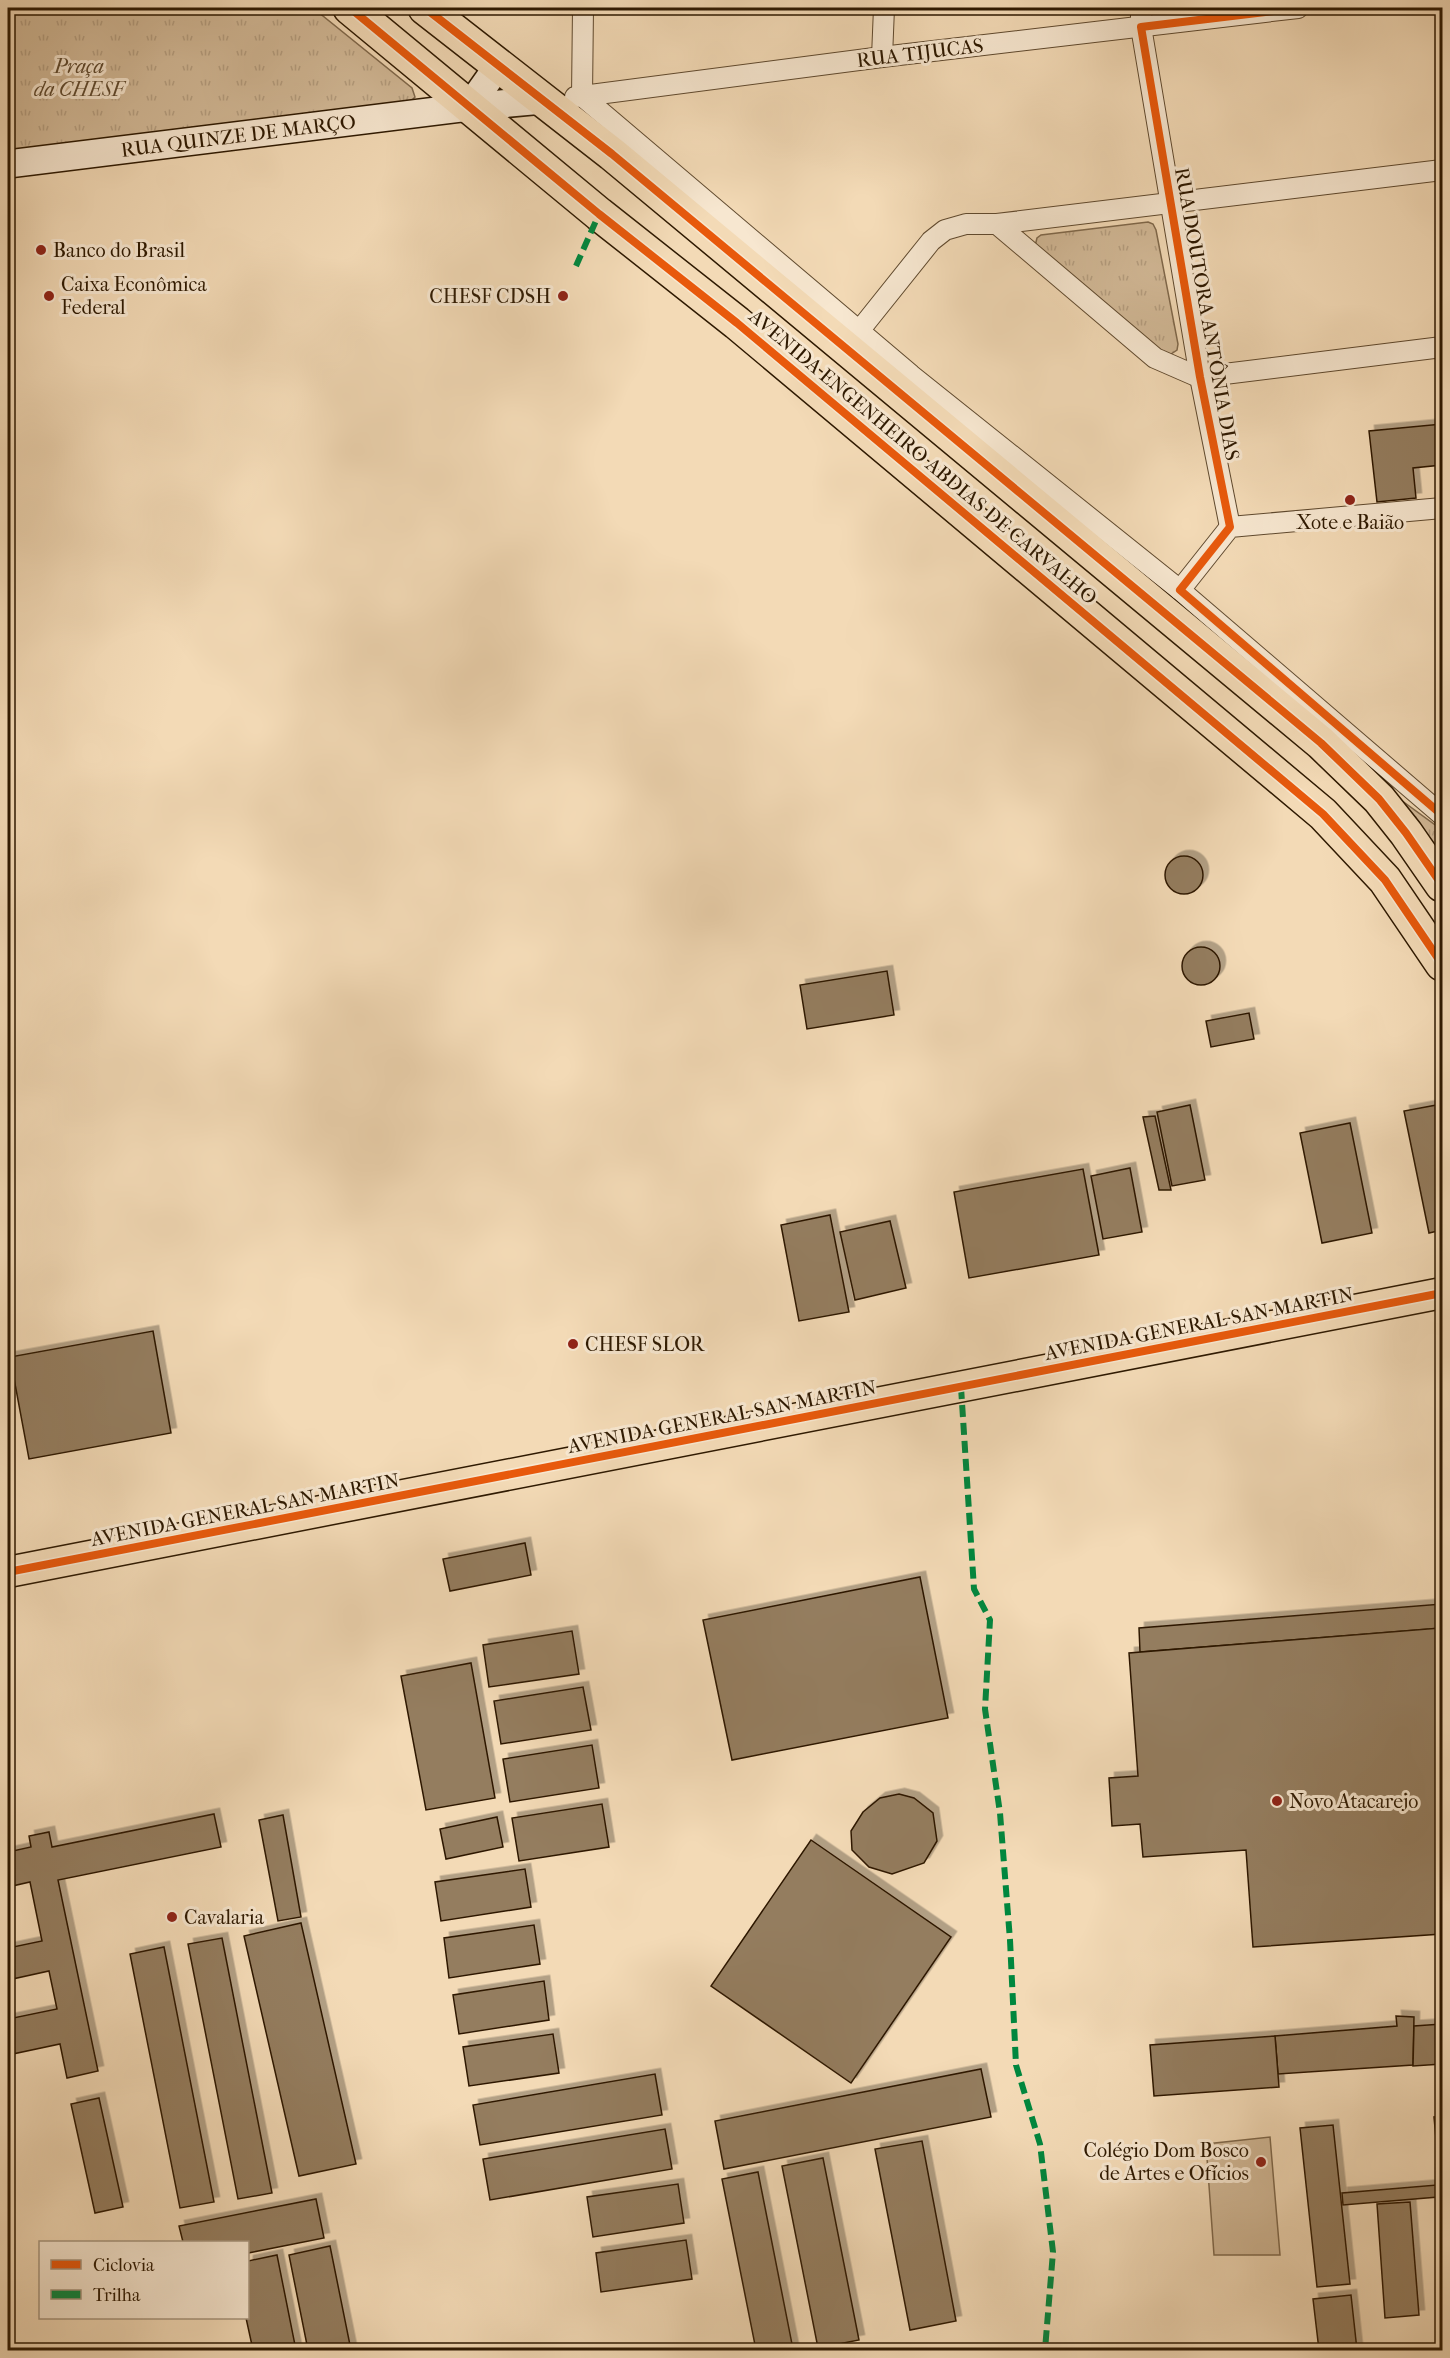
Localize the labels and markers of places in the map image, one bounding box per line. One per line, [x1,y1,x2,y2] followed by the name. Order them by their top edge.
[53,239,185,262] place label: Banco do Brasil
[34,243,48,257] marker: Banco do Brasil
[61,273,207,319] place label: Caixa Econômica Federal
[429,285,551,308] place label: CHESF CDSH
[42,289,56,303] marker: Caixa Econômica Federal
[556,289,570,303] marker: CHESF CDSH
[1343,493,1357,507] marker: Xote e Baião
[1296,511,1404,534] place label: Xote e Baião
[585,1333,706,1356] place label: CHESF SLOR
[566,1337,580,1351] marker: CHESF SLOR
[1289,1790,1418,1813] place label: Novo Atacarejo
[1270,1794,1284,1808] marker: Novo Atacarejo
[184,1906,265,1929] place label: Cavalaria
[165,1910,179,1924] marker: Cavalaria
[1084,2139,1249,2185] place label: Colégio Dom Bosco de Artes e Ofícios
[1254,2155,1268,2169] marker: Colégio Dom Bosco de Artes e Ofícios

